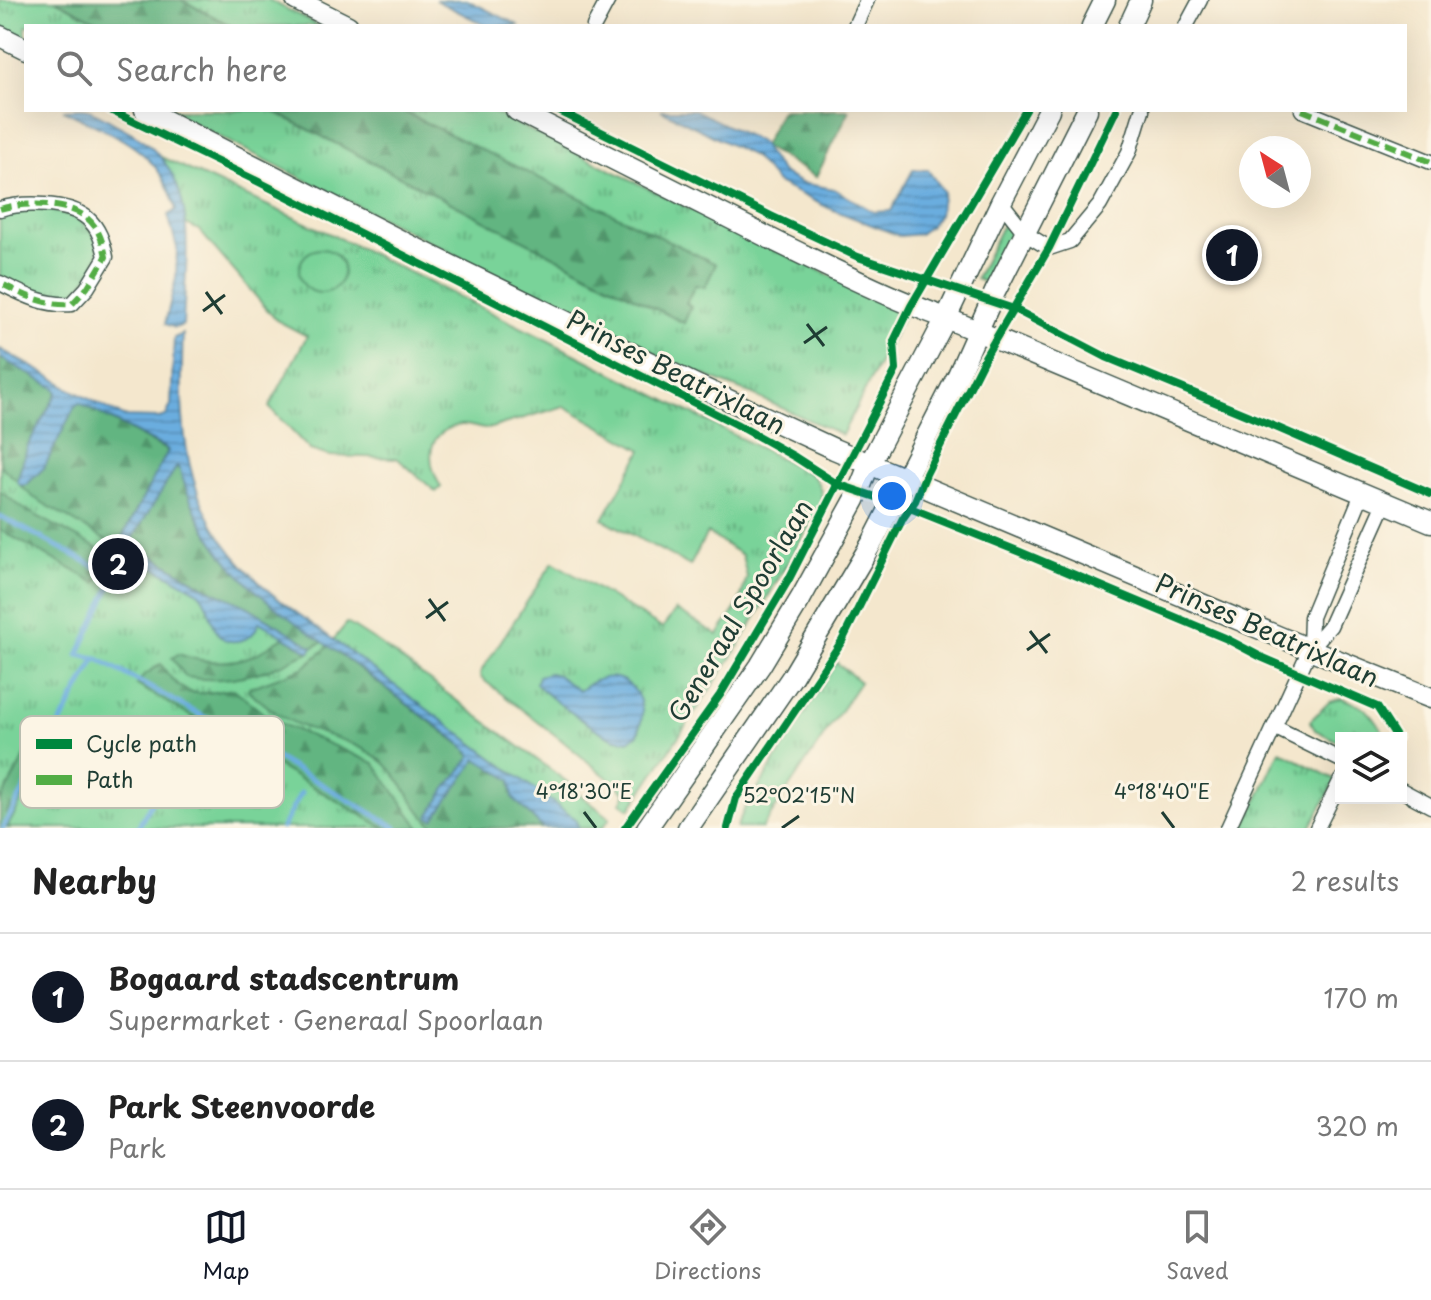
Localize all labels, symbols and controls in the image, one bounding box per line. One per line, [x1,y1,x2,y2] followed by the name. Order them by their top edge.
[24,24,1407,112] search box
[52,46,96,90] icon: search
[116,46,288,91] text: Search here
[1239,136,1311,208] north arrow
[1206,225,1258,285] pin: 1
[561,300,793,444] street label: Prinses Beatrixlaan
[872,476,912,516] your location
[658,491,822,729] street label: Generaal Spoorlaan
[92,534,144,594] pin: 2
[1150,563,1386,696] street label: Prinses Beatrixlaan
[20,716,284,808] legend
[86,726,197,759] text: Cycle path
[1335,732,1407,804] map controls
[1335,732,1407,804] button: layers
[86,762,134,795] text: Path
[536,776,632,806] text: 4°18'30"E
[1114,776,1210,806] text: 4°18'40"E
[743,780,855,810] text: 52°02'15"N
[32,854,157,906] text: Nearby
[1291,861,1399,900] text: 2 results
[108,955,459,1000] text: Bogaard stadscentrum
[52,978,64,1017] text: 1
[1324,978,1399,1017] text: 170 m
[108,1000,544,1039] text: Supermarket · Generaal Spoorlaan
[108,1083,375,1128] text: Park Steenvoorde
[49,1106,67,1145] text: 2
[1315,1106,1399,1145] text: 320 m
[108,1128,166,1167] text: Park
[202,1205,249,1286] tab: Map
[654,1205,761,1286] tab: Directions
[1166,1205,1229,1286] tab: Saved

